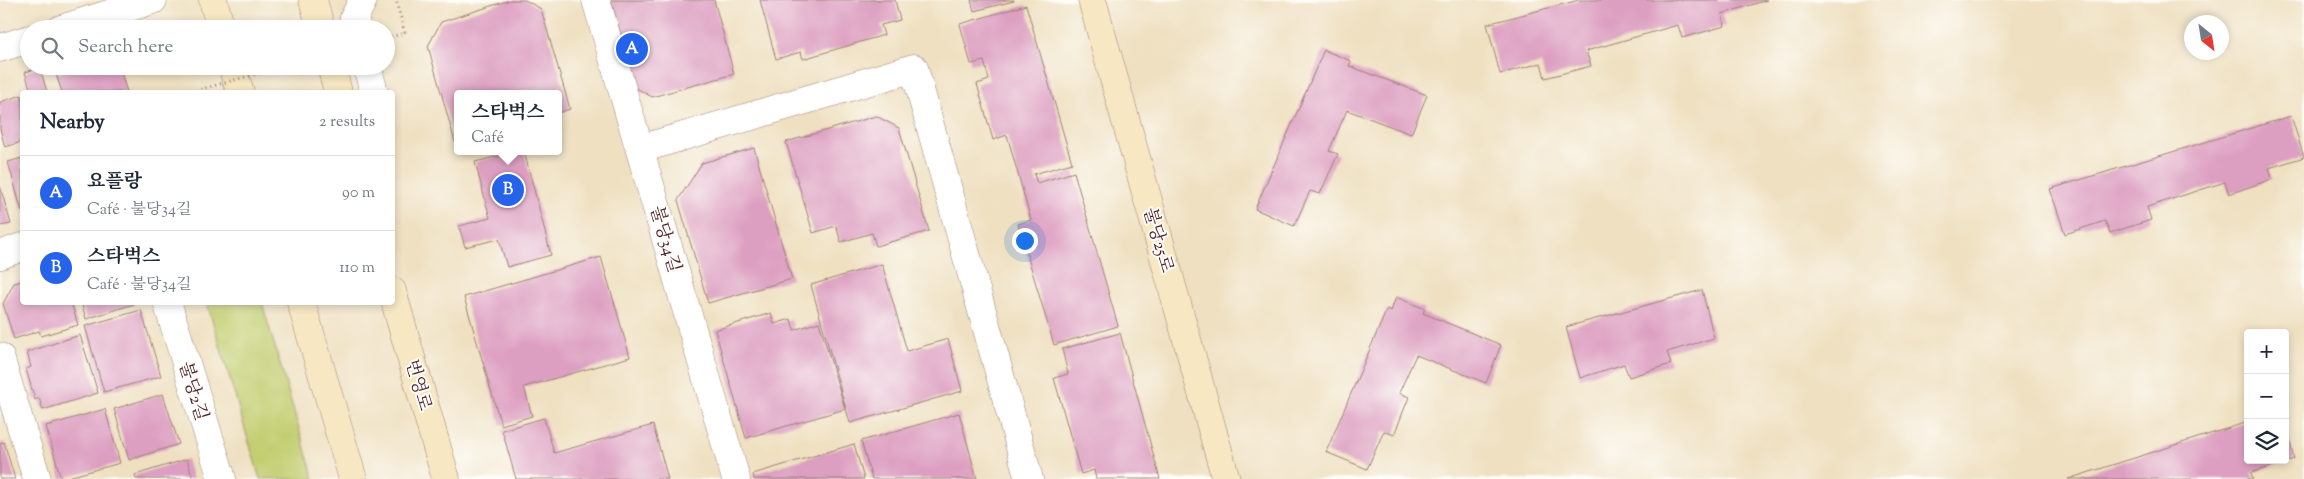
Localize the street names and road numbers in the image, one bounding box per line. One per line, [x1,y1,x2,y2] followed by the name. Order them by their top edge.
[642,203,686,276] street label: 불당34길
[1135,205,1179,276] street label: 불당25로
[397,357,437,414] street label: 번영로
[171,359,213,424] street label: 불당2길

